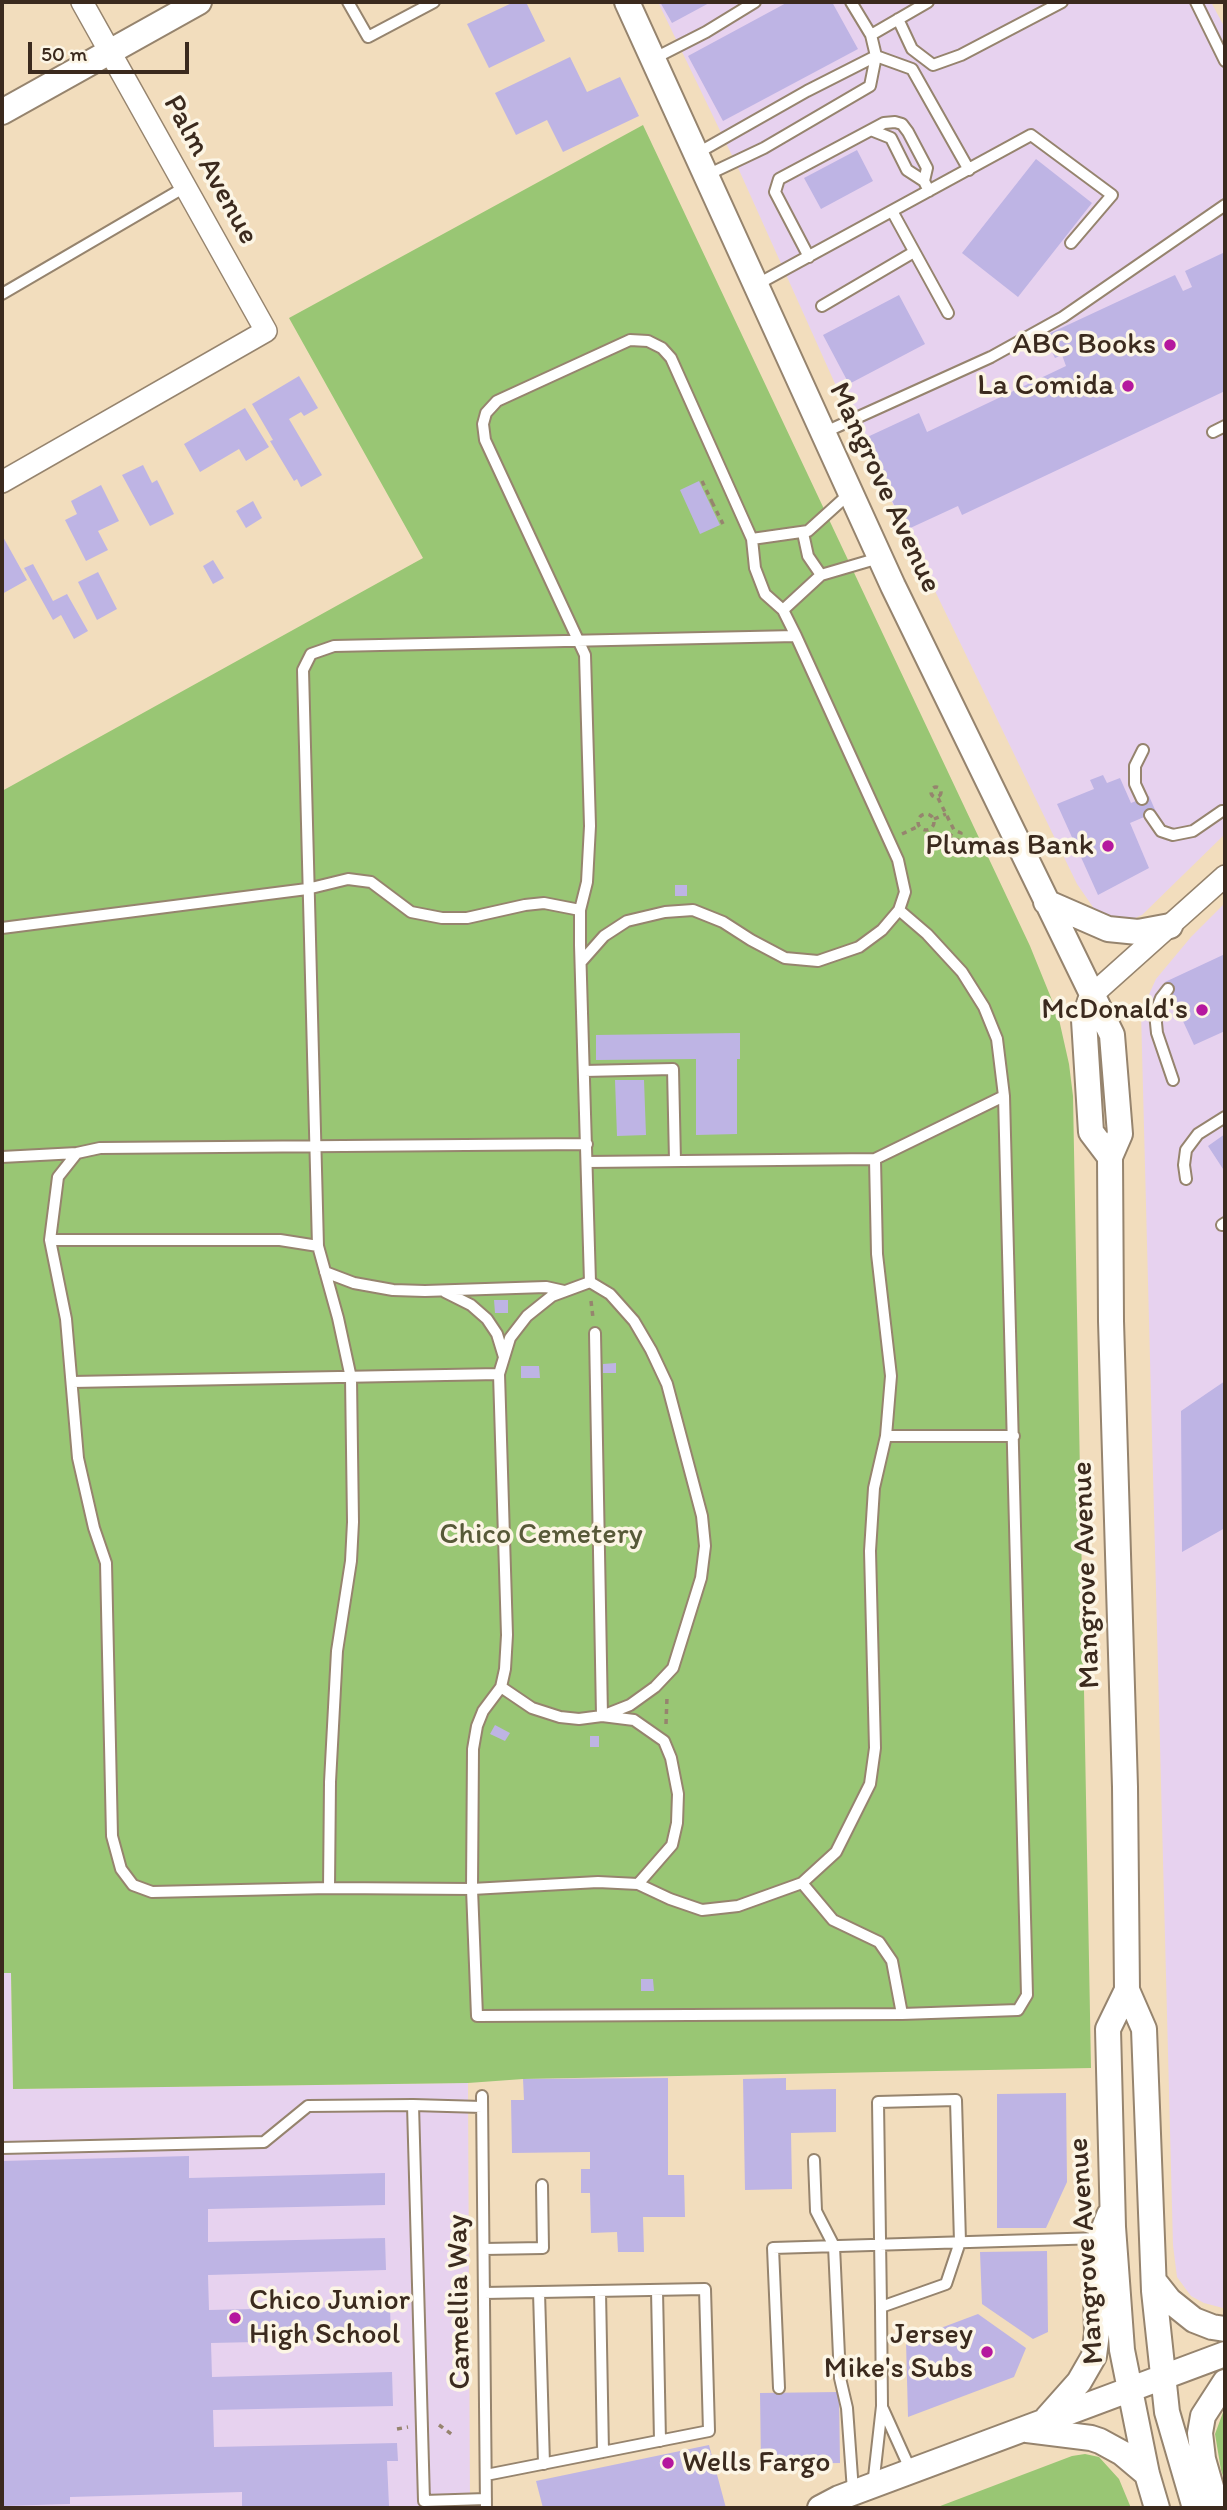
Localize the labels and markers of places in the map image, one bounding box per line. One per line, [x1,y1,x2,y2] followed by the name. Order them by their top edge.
[1013,327,1156,363] place label: ABC Books
[1162,337,1178,353] marker: ABC Books
[977,368,1114,404] place label: La Comida
[1120,378,1136,394] marker: La Comida
[925,828,1094,864] place label: Plumas Bank
[1100,838,1116,854] marker: Plumas Bank
[1041,992,1188,1028] place label: McDonald's
[1194,1002,1210,1018] marker: McDonald's
[249,2283,410,2354] place label: Chico Junior High School
[227,2310,243,2326] marker: Chico Junior High School
[824,2317,973,2388] place label: Jersey Mike's Subs
[979,2344,995,2360] marker: Jersey Mike's Subs
[682,2445,831,2481] place label: Wells Fargo
[660,2455,676,2471] marker: Wells Fargo

